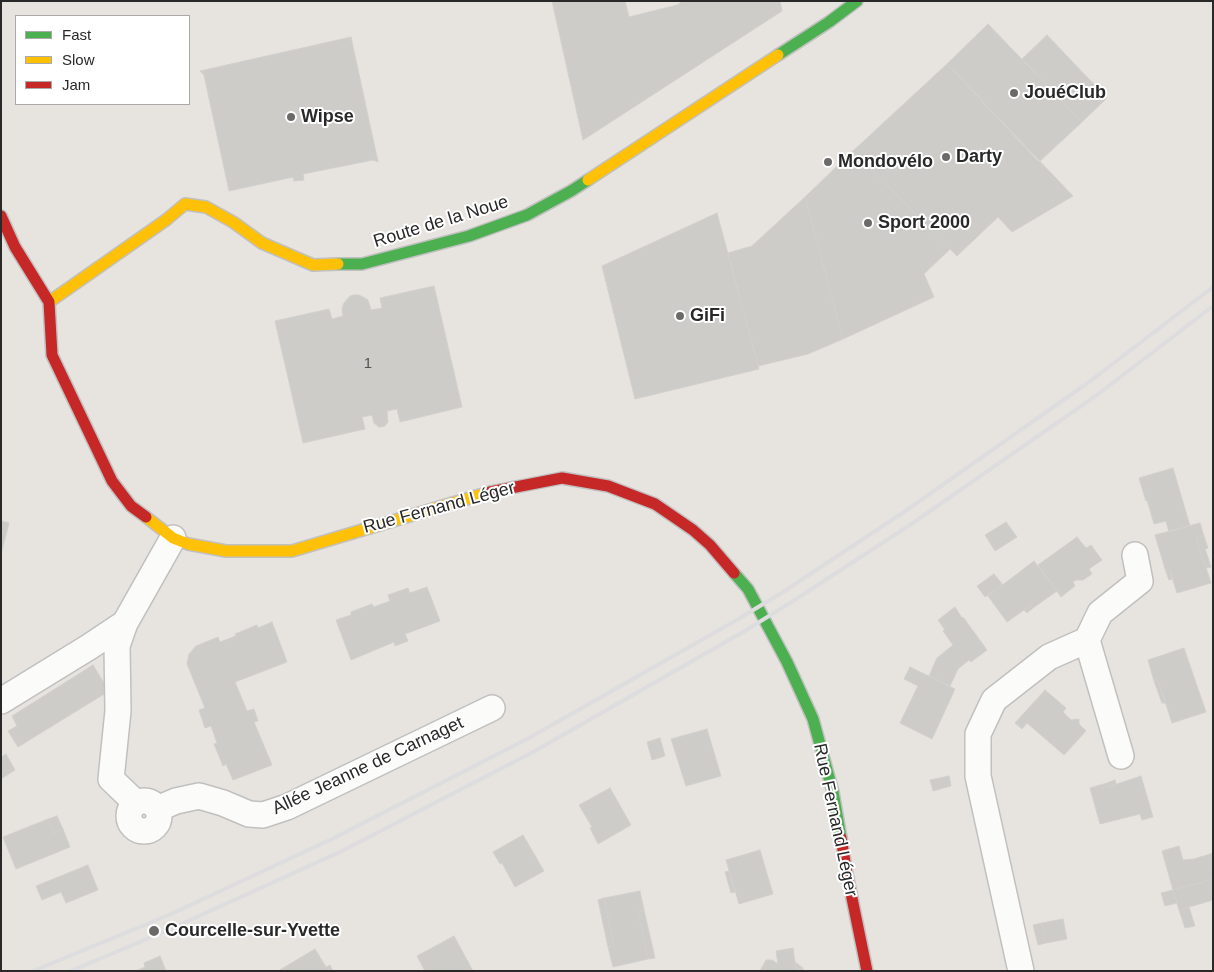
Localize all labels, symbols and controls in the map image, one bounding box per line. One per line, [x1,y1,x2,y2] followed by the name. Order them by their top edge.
[15,15,190,105] legend
[62,26,91,43] text: Fast
[62,51,95,68] text: Slow
[62,76,90,93] text: Jam
[1024,82,1106,104] place label: JouéClub
[1008,87,1020,99] marker: JouéClub
[301,106,354,128] place label: Wipse
[285,111,297,123] marker: Wipse
[956,146,1002,168] place label: Darty
[838,151,933,173] place label: Mondovélo
[940,151,952,163] marker: Darty
[822,156,834,168] marker: Mondovélo
[371,191,511,253] street label: Route de la Noue
[878,212,970,234] place label: Sport 2000
[862,217,874,229] marker: Sport 2000
[690,305,725,327] place label: GiFi
[674,310,686,322] marker: GiFi
[364,355,372,373] house number: 1
[361,477,517,539] street label: Rue Fernand Léger
[269,712,467,820] street label: Allée Jeanne de Carnaget
[808,741,862,899] street label: Rue Fernand Léger
[165,920,340,942] place label: Courcelle-sur-Yvette
[147,924,161,938] marker: Courcelle-sur-Yvette

